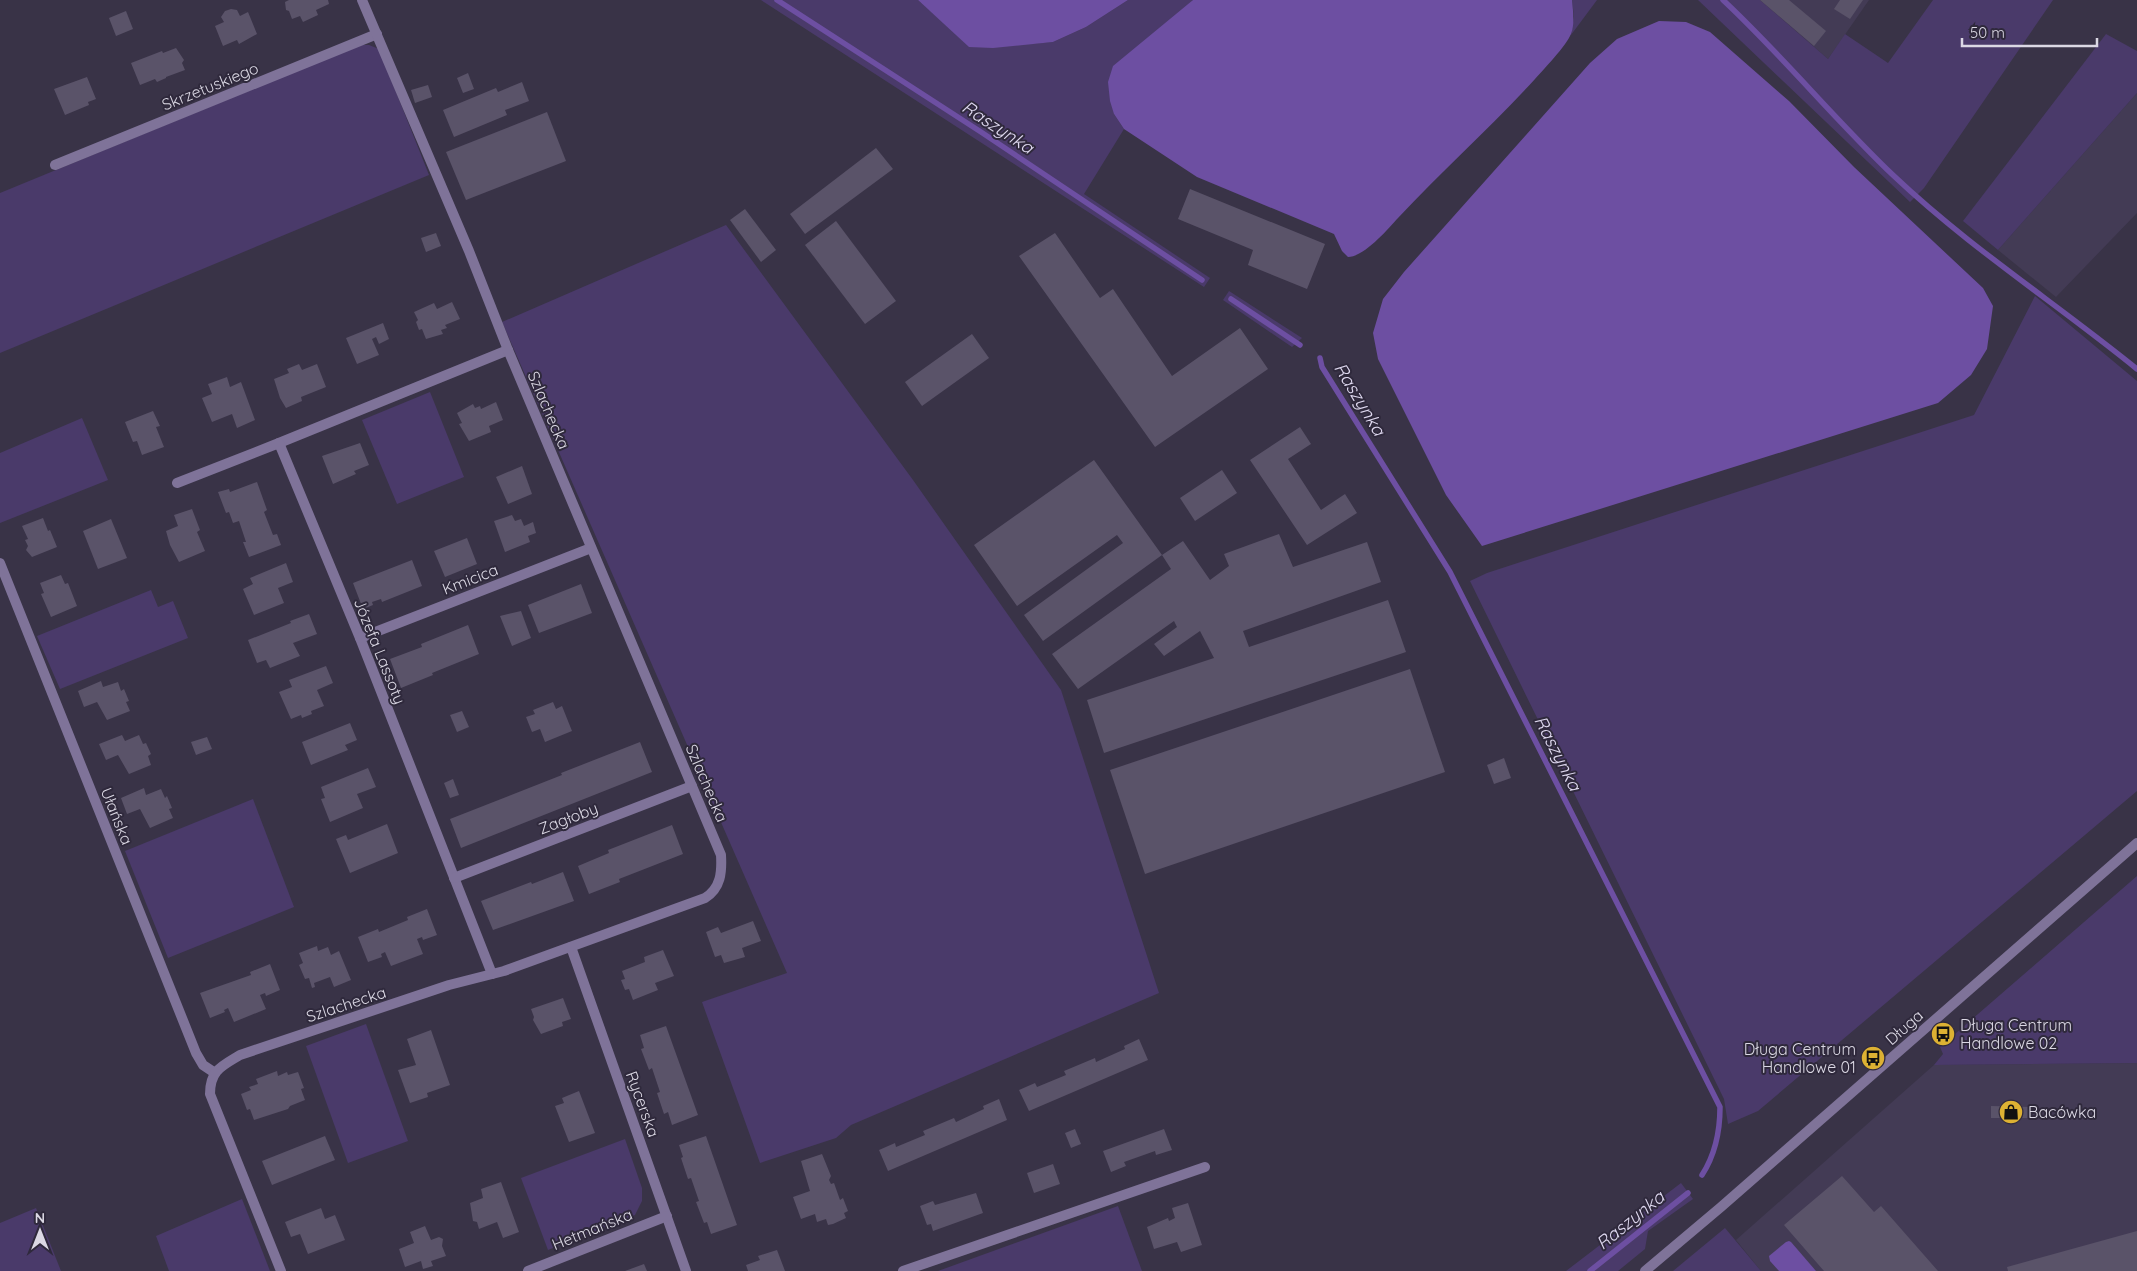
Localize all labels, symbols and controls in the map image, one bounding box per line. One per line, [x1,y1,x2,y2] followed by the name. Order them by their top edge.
[1962,15,2097,47] scale bar
[1970,23,2005,42] text: 50 m
[159,58,261,114] street label: Skrzetuskiego
[958,95,1039,159] water label: Raszynka
[1329,358,1391,441] water label: Raszynka
[524,368,574,452] street label: Szlachecka
[439,559,501,599] street label: Kmicica
[350,595,410,707] street label: Józefa Lassoty
[1529,712,1587,795] water label: Raszynka
[682,741,732,825] street label: Szlachecka
[97,785,137,847] street label: Ułańska
[535,798,601,838] street label: Zagłoby
[303,982,389,1026] street label: Szlachecka
[1881,1005,1927,1049] street label: Długa
[1960,1015,2072,1053] place label: Długa Centrum Handlowe 02
[1930,1021,1956,1047] bus stop icon: Długa Centrum Handlowe 02
[1744,1039,1856,1077] place label: Długa Centrum Handlowe 01
[1860,1045,1886,1071] bus stop icon: Długa Centrum Handlowe 01
[622,1068,664,1140] street label: Rycerska
[1998,1099,2024,1125] shop icon: Bacówka
[2028,1102,2096,1122] place label: Bacówka
[1591,1185,1670,1254] water label: Raszynka
[549,1204,635,1254] street label: Hetmańska
[15,1206,65,1256] north arrow
[35,1209,45,1227] text: N

